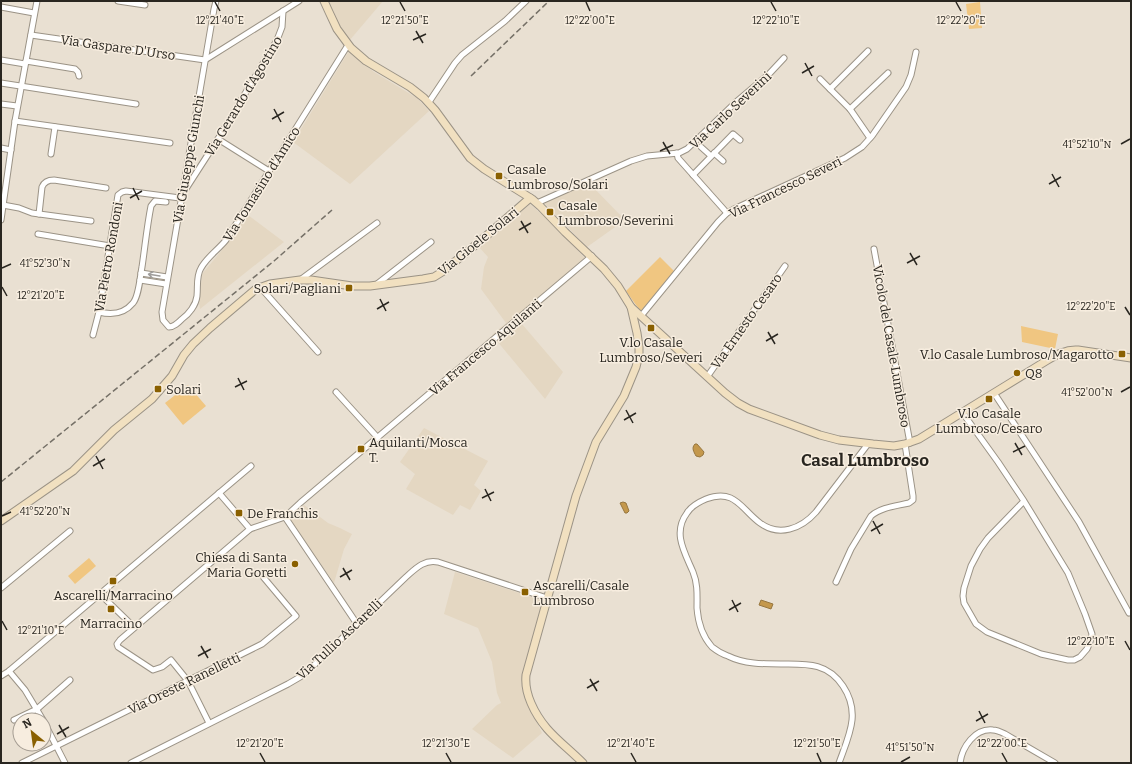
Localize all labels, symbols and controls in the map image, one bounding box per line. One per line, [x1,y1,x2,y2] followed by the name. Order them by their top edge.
[196,15,244,27] text: 12°21'40"E
[381,15,429,27] text: 12°21'50"E
[565,15,615,27] text: 12°22'00"E
[752,15,800,27] text: 12°22'10"E
[936,15,986,27] text: 12°22'20"E
[60,32,176,63] street label: Via Gaspare D'Urso
[202,34,285,159] street label: Via Gerardo d'Agostino
[686,69,774,152] street label: Via Carlo Severini
[170,94,207,224] street label: Via Giuseppe Giunchi
[220,124,303,244] street label: Via Tomasino d'Amico
[1062,139,1112,151] text: 41°52'10"N
[726,154,844,221] street label: Via Francesco Severi
[507,162,608,192] place label: Casale Lumbroso/Solari
[494,171,504,181] marker: Casale Lumbroso/Solari
[558,198,674,228] place label: Casale Lumbroso/Severini
[91,201,126,314] street label: Via Pietro Rondoni
[435,204,521,278] street label: Via Gioele Solari
[545,207,555,217] marker: Casale Lumbroso/Severini
[20,258,70,270] text: 41°52'30"N
[870,264,913,429] street label: Vicolo del Casale Lumbroso
[148,271,161,279] one-way arrow
[708,271,785,372] street label: Via Ernesto Cesaro
[253,281,341,296] place label: Solari/Pagliani
[344,283,354,293] marker: Solari/Pagliani
[17,290,65,302] text: 12°21'20"E
[426,296,545,399] street label: Via Francesco Aquilanti
[1066,301,1116,313] text: 12°22'20"E
[646,323,656,333] marker: V.lo Casale Lumbroso/Severi
[599,335,703,365] place label: V.lo Casale Lumbroso/Severi
[920,347,1114,362] place label: V.lo Casale Lumbroso/Magarotto
[1117,349,1127,359] marker: V.lo Casale Lumbroso/Magarotto
[1025,366,1043,381] place label: Q8
[1012,368,1022,378] marker: Q8
[166,382,201,397] place label: Solari
[153,384,163,394] marker: Solari
[1061,387,1113,399] text: 41°52'00"N
[984,394,994,404] marker: V.lo Casale Lumbroso/Cesaro
[935,406,1043,436] place label: V.lo Casale Lumbroso/Cesaro
[369,435,468,465] place label: Aquilanti/Mosca T.
[356,444,366,454] marker: Aquilanti/Mosca T.
[801,450,929,471] district label: Casal Lumbroso
[20,506,70,518] text: 41°52'20"N
[247,506,318,521] place label: De Franchis
[234,508,244,518] marker: De Franchis
[195,550,287,580] place label: Chiesa di Santa Maria Goretti
[290,559,300,569] marker: Chiesa di Santa Maria Goretti
[108,576,118,586] marker: Ascarelli/Marracino
[533,578,629,608] place label: Ascarelli/Casale Lumbroso
[520,587,530,597] marker: Ascarelli/Casale Lumbroso
[53,588,173,603] place label: Ascarelli/Marracino
[294,596,385,683] street label: Via Tullio Ascarelli
[106,604,116,614] marker: Marracino
[80,616,142,631] place label: Marracino
[18,625,64,637] text: 12°21'10"E
[1067,636,1115,648] text: 12°22'10"E
[126,650,243,717] street label: Via Oreste Ranelletti
[12,712,52,752] north arrow
[21,716,35,731] text: N
[236,738,284,750] text: 12°21'20"E
[422,738,470,750] text: 12°21'30"E
[607,738,655,750] text: 12°21'40"E
[793,738,841,750] text: 12°21'50"E
[977,738,1027,750] text: 12°22'00"E
[885,742,935,754] text: 41°51'50"N

